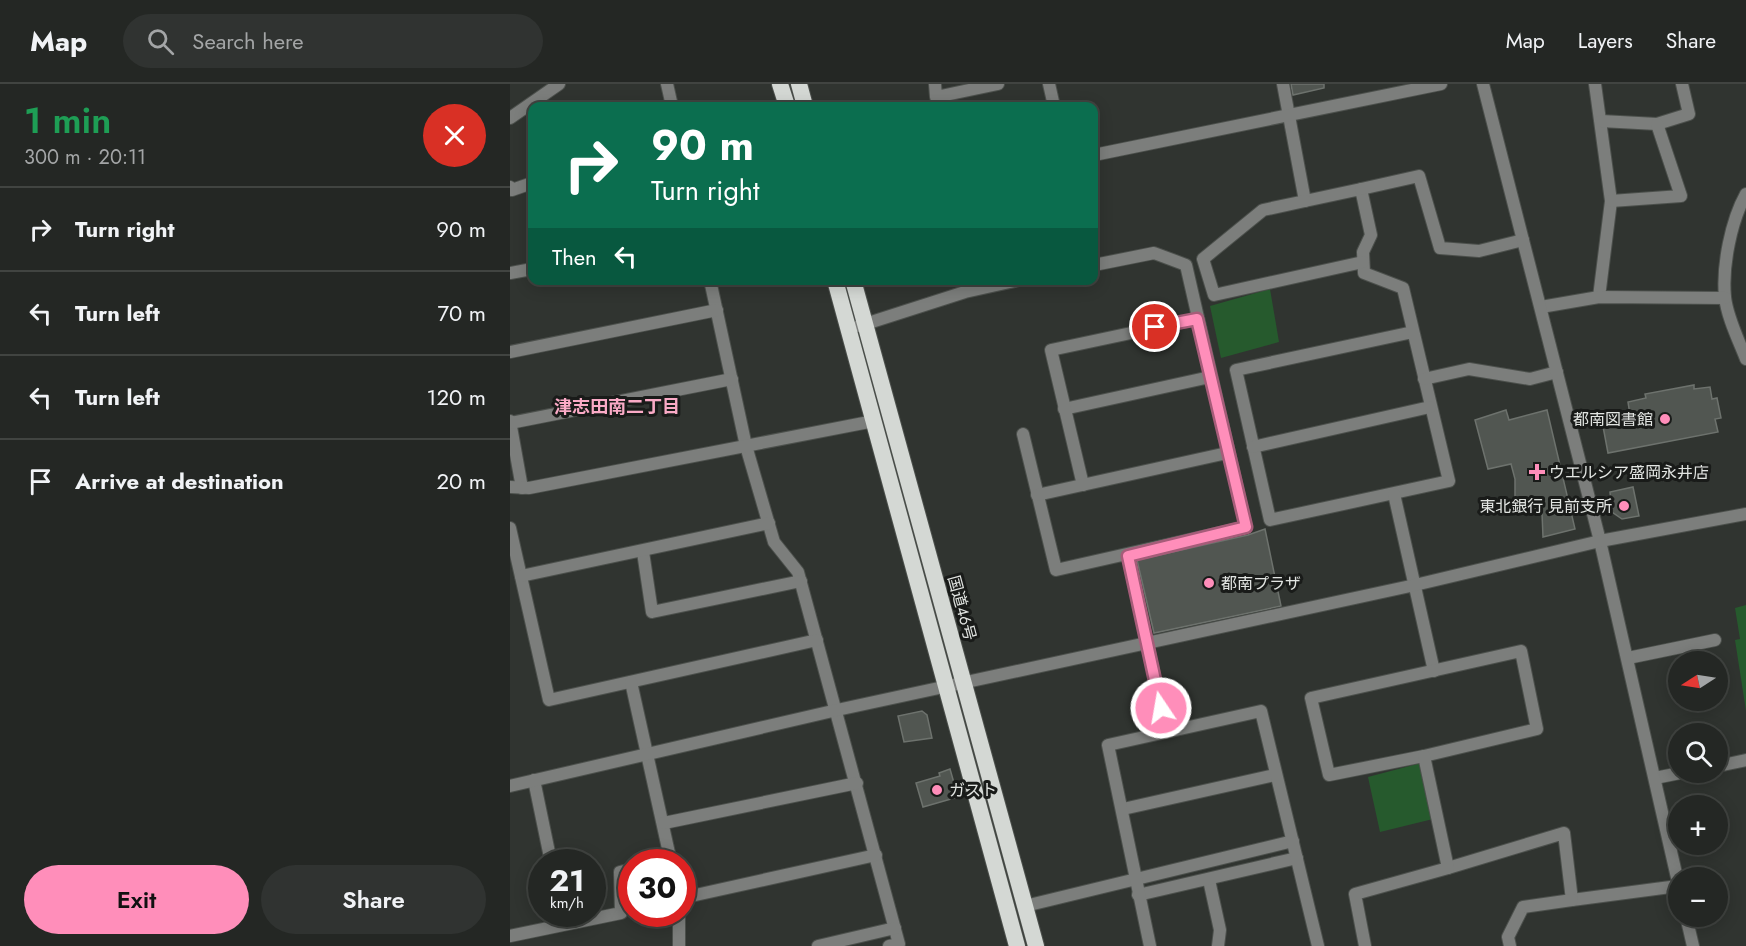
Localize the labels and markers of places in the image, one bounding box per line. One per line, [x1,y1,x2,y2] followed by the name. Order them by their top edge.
[1129,301,1180,352] pin
[1573,408,1653,431] place label: 都南図書館
[1658,412,1672,426] marker: 都南図書館
[1549,461,1709,484] place label: ウエルシア盛岡永井店
[1530,465,1544,479] marker: ウエルシア盛岡永井店
[1479,495,1612,518] place label: 東北銀行 見前支所
[1617,499,1631,513] marker: 東北銀行 見前支所
[1221,572,1301,595] place label: 都南プラザ
[1202,576,1216,590] marker: 都南プラザ
[949,779,997,802] place label: ガスト
[930,783,944,797] marker: ガスト

